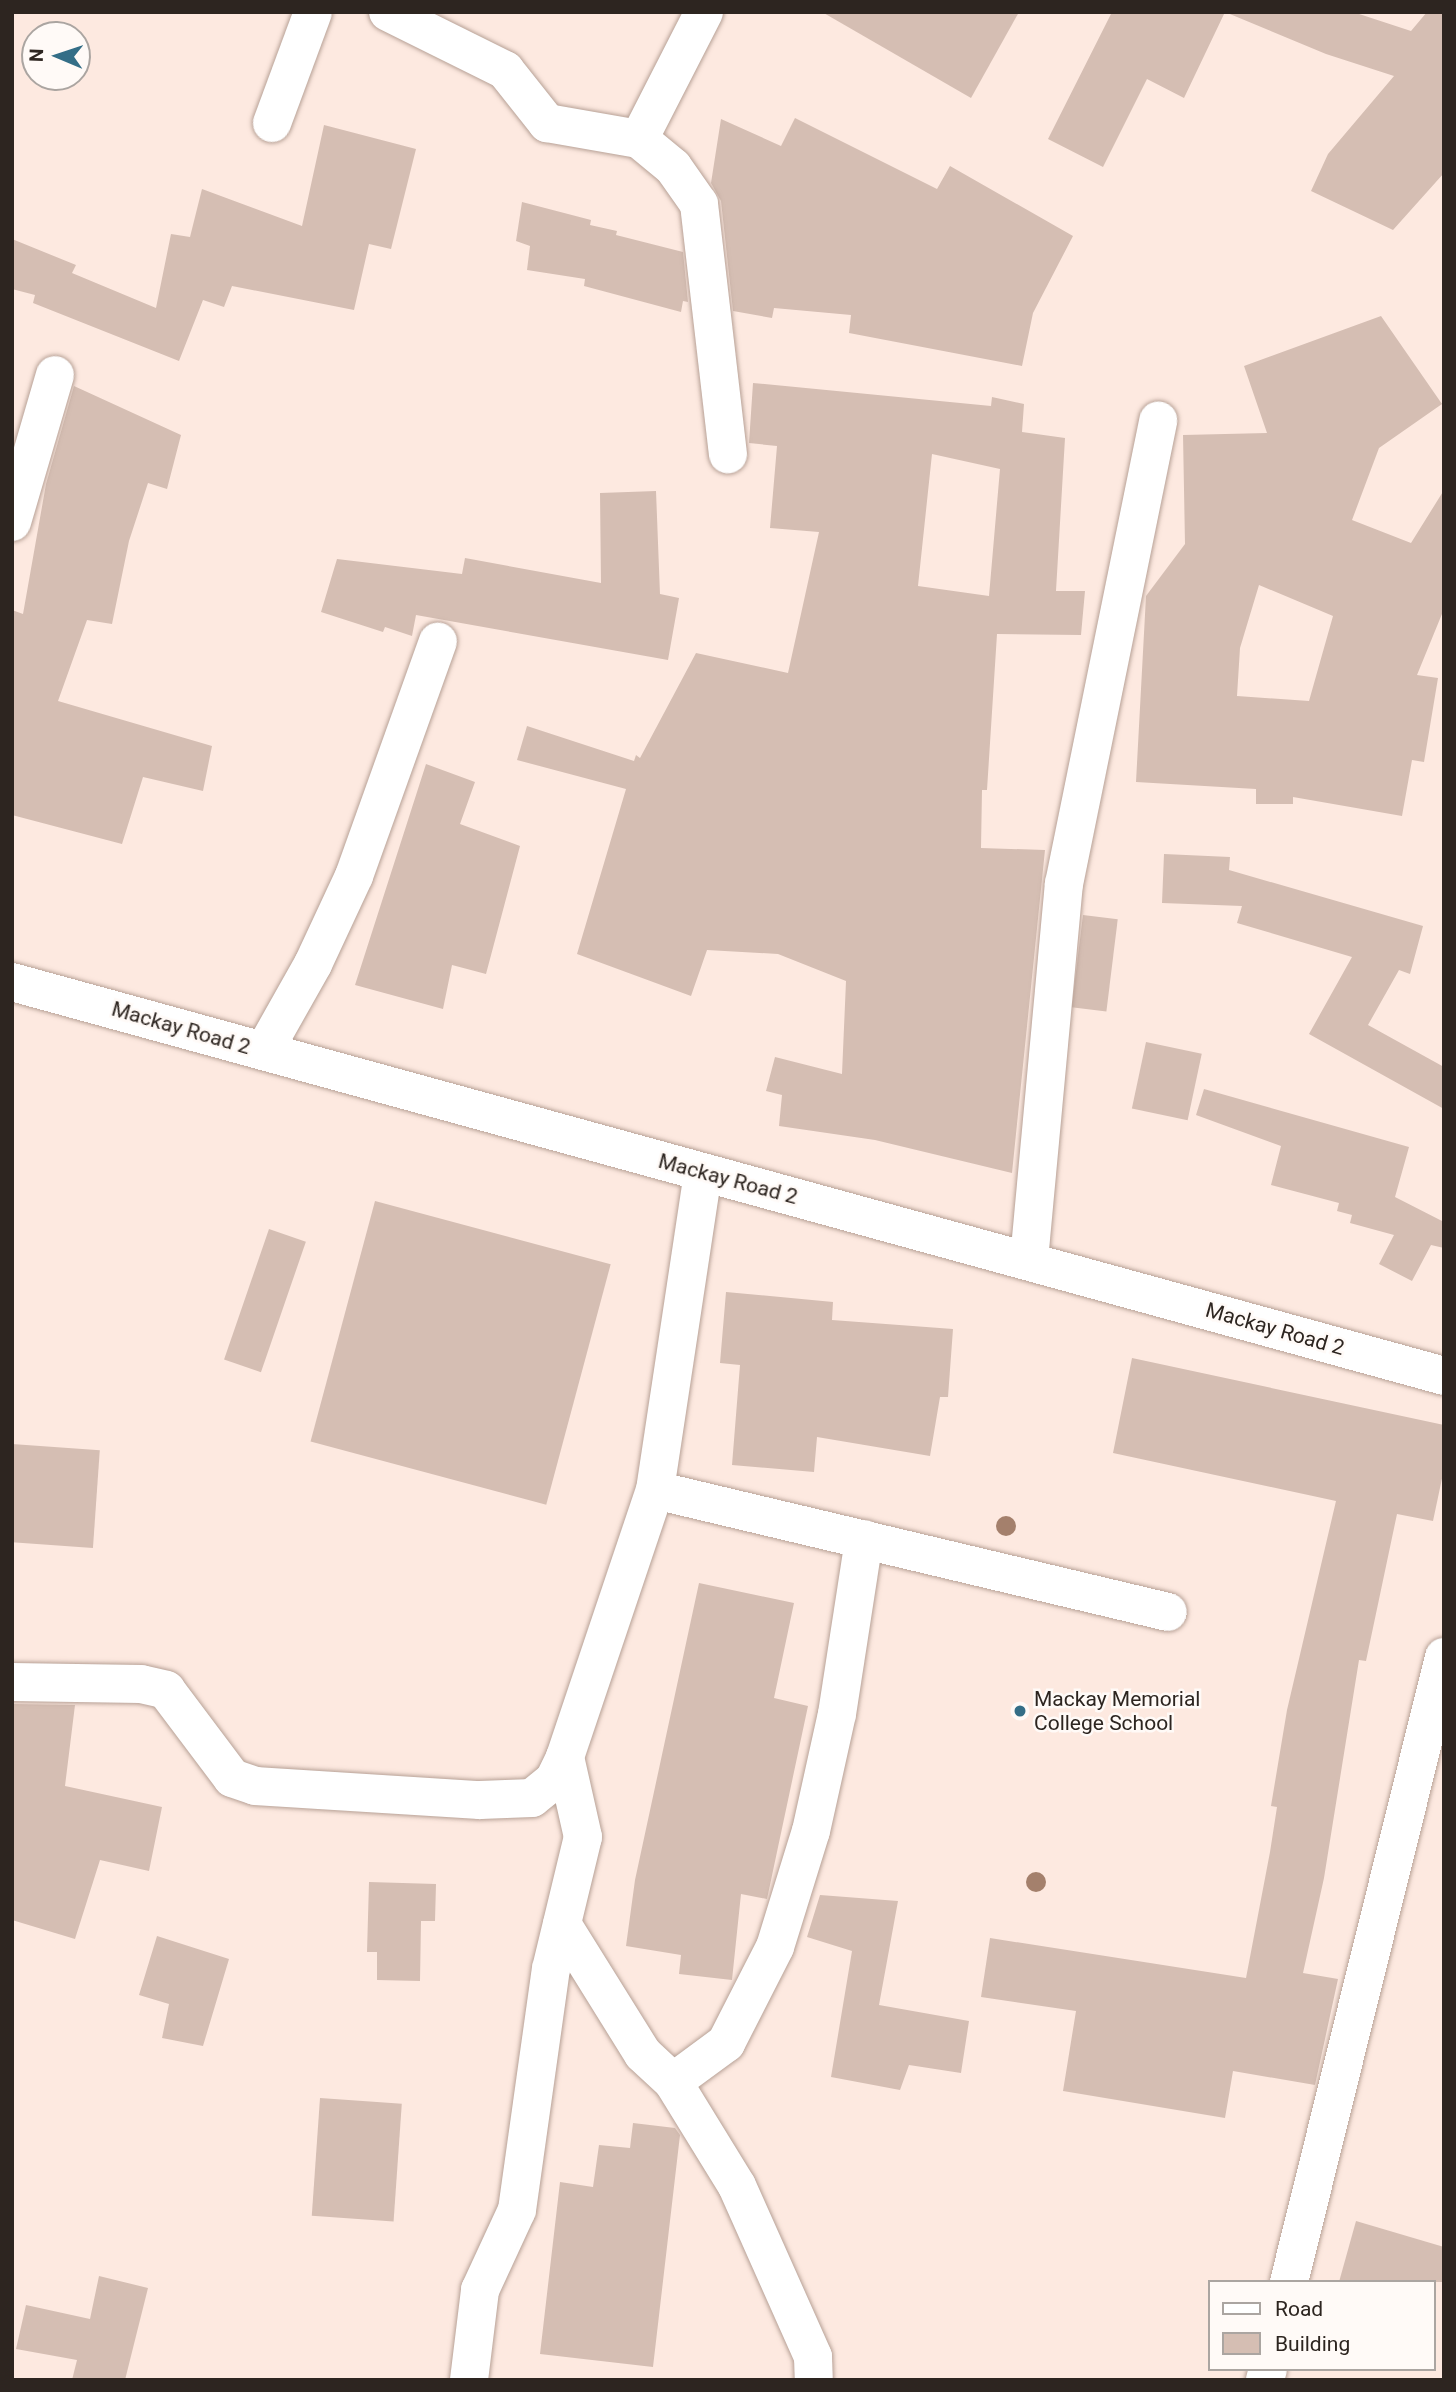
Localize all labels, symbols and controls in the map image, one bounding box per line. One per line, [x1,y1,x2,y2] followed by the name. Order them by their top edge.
[21,21,91,91] north arrow
[25,48,48,62] text: N
[109,996,253,1060] street label: Mackay Road 2
[656,1148,800,1210] street label: Mackay Road 2
[1203,1297,1347,1361] street label: Mackay Road 2
[1034,1686,1200,1736] place label: Mackay Memorial College School
[1012,1703,1028,1719] marker: Mackay Memorial College School
[1208,2280,1435,2371] legend
[1275,2297,1323,2321] text: Road
[1275,2332,1350,2356] text: Building

